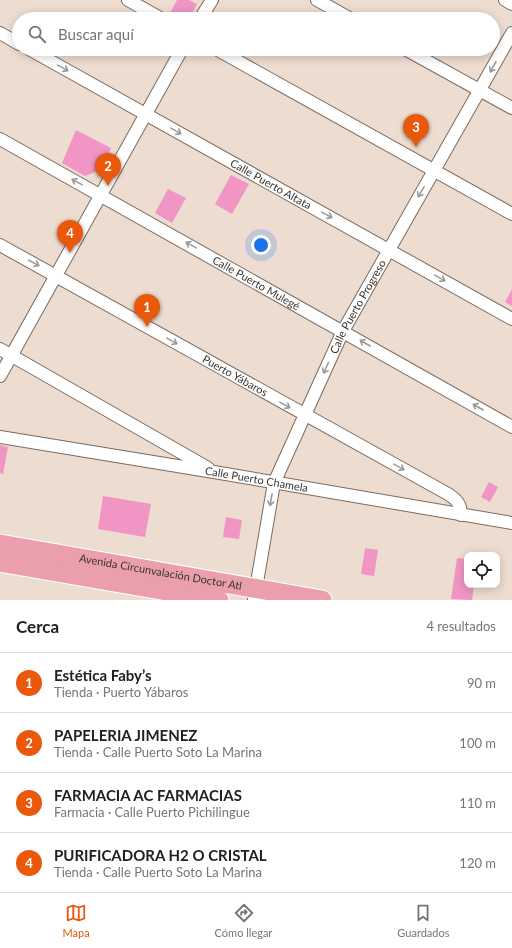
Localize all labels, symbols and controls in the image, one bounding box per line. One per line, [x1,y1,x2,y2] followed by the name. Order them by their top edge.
[12,12,500,56] search box
[26,23,48,45] icon: search
[58,25,134,43] text: Buscar aquí
[489,61,496,73] one-way arrow
[57,65,69,72] one-way arrow
[403,114,429,147] pin: 3
[170,128,182,136] one-way arrow
[95,153,121,186] pin: 2
[228,156,314,212] street label: Calle Puerto Altata
[71,177,83,185] one-way arrow
[417,186,425,198] one-way arrow
[321,211,333,219] one-way arrow
[57,220,83,253] pin: 4
[251,235,271,255] your location
[185,241,197,249] one-way arrow
[210,253,303,313] street label: Calle Puerto Mulegé
[327,257,388,355] street label: Calle Puerto Progreso
[28,260,40,268] one-way arrow
[434,275,446,283] one-way arrow
[134,294,160,327] pin: 1
[166,337,178,345] one-way arrow
[359,339,371,347] one-way arrow
[200,352,270,399] street label: Puerto Yábaros
[322,361,329,373] one-way arrow
[279,401,291,409] one-way arrow
[472,403,484,411] one-way arrow
[204,464,309,494] street label: Calle Puerto Chamela
[393,464,405,472] one-way arrow
[267,493,275,506] one-way arrow
[78,551,243,592] street label: Avenida Circunvalación Doctor Atl
[464,552,500,588] map controls
[464,552,500,588] button: locate
[16,616,59,637] text: Cerca
[426,618,496,634] text: 4 resultados
[54,666,152,684] text: Estética Faby’s
[25,675,33,691] text: 1
[467,675,496,691] text: 90 m
[54,684,188,700] text: Tienda · Puerto Yábaros
[54,726,197,744] text: PAPELERIA JIMENEZ
[25,735,33,751] text: 2
[459,735,496,751] text: 100 m
[54,744,262,760] text: Tienda · Calle Puerto Soto La Marina
[54,786,242,804] text: FARMACIA AC FARMACIAS
[25,795,33,811] text: 3
[459,795,496,811] text: 110 m
[54,804,250,820] text: Farmacia · Calle Puerto Pichilingue
[54,846,267,864] text: PURIFICADORA H2 O CRISTAL
[25,855,33,871] text: 4
[459,855,496,871] text: 120 m
[54,864,262,880] text: Tienda · Calle Puerto Soto La Marina
[62,902,90,939] tab: Mapa
[215,902,272,939] tab: Cómo llegar
[397,902,449,939] tab: Guardados

